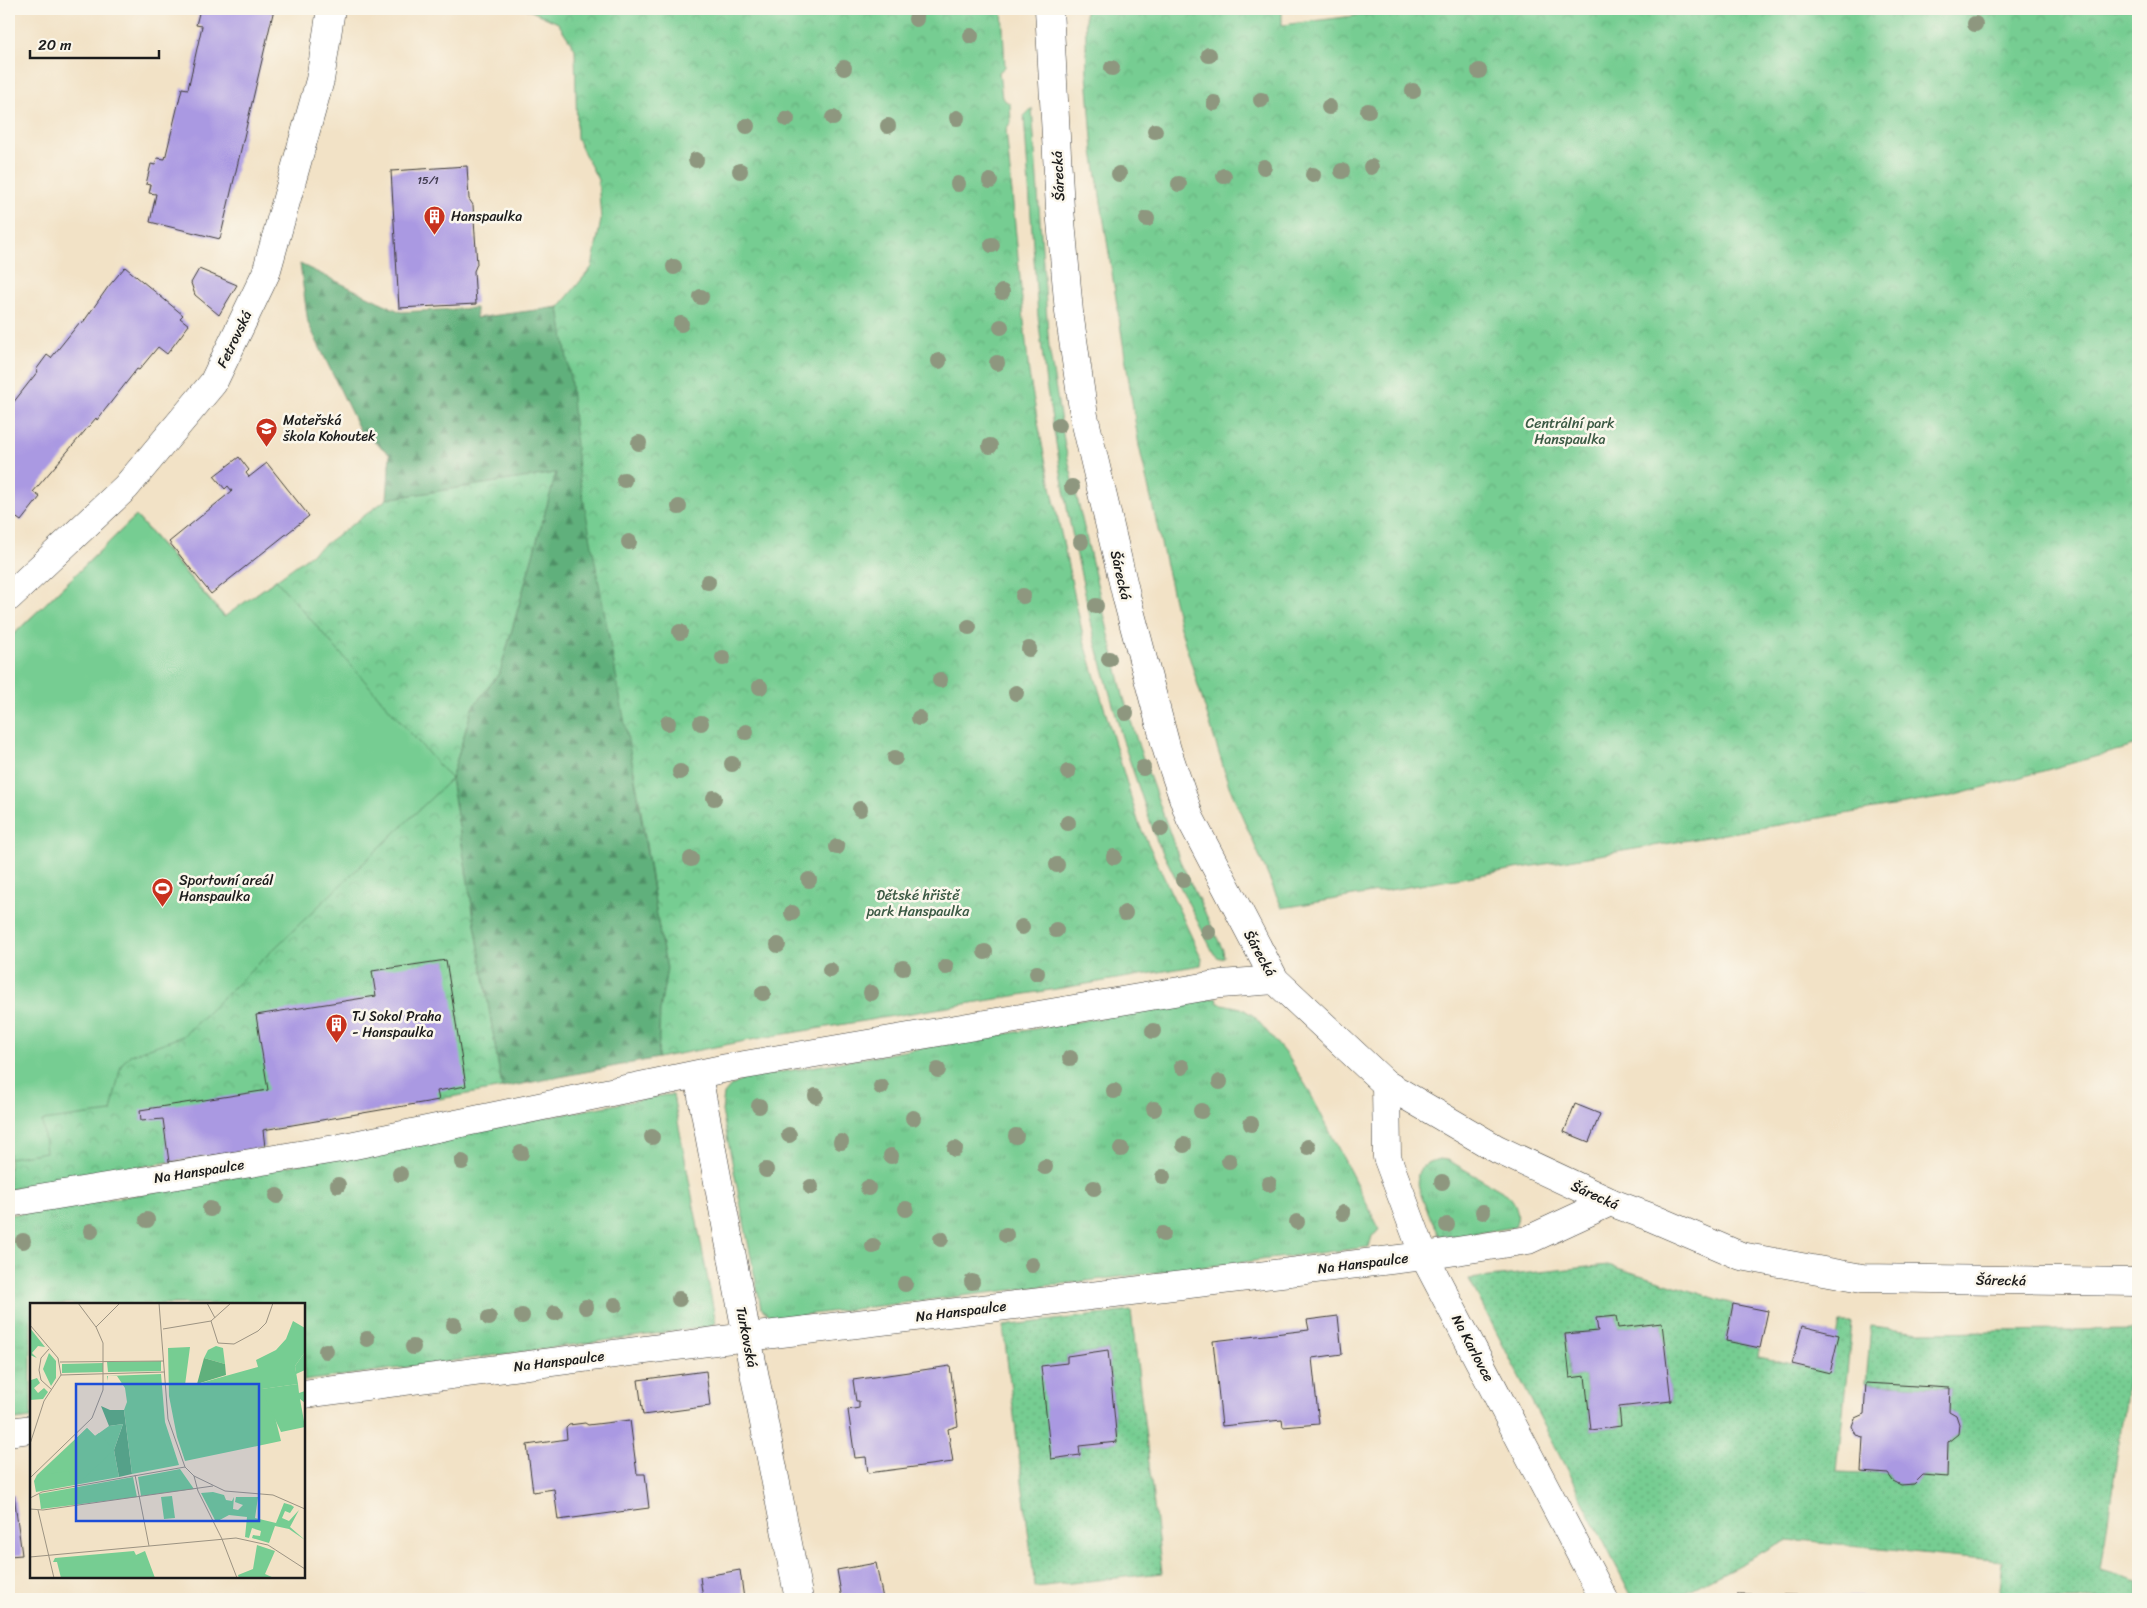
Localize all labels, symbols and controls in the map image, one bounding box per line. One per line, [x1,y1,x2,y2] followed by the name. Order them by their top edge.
[30,28,159,60] scale bar
[38,32,72,58] text: 20 m
[1045,150,1072,202] street label: Šárecká
[417,171,439,190] house number: 15/1
[423,204,447,235] building icon: Hanspaulka
[451,204,522,229] place label: Hanspaulka
[210,306,259,372] street label: Fetrovská
[282,408,376,449] place label: Mateřská škola Kohoutek
[1526,411,1615,452] park label: Centrální park Hanspaulka
[255,416,279,447] school or university icon: Mateřská škola Kohoutek
[1103,548,1138,602] street label: Šárecká
[179,868,274,909] place label: Sportovní areál Hanspaulka
[151,876,175,907] sports icon: Sportovní areál Hanspaulka
[866,883,970,924] park label: Dětské hřiště park Hanspaulka
[1236,925,1283,981] street label: Šárecká
[352,1004,442,1045] place label: TJ Sokol Praha - Hanspaulka
[324,1012,348,1043] building icon: TJ Sokol Praha - Hanspaulka
[152,1152,246,1191] street label: Na Hanspaulce
[1567,1174,1623,1217] street label: Šárecká
[1316,1246,1410,1281] street label: Na Hanspaulce
[1976,1268,2026,1293] street label: Šárecká
[914,1294,1008,1329] street label: Na Hanspaulce
[30,1303,305,1578] inset map
[728,1304,765,1370] street label: Turkovská
[1444,1310,1501,1386] street label: Na Karlovce
[512,1344,606,1379] street label: Na Hanspaulce

